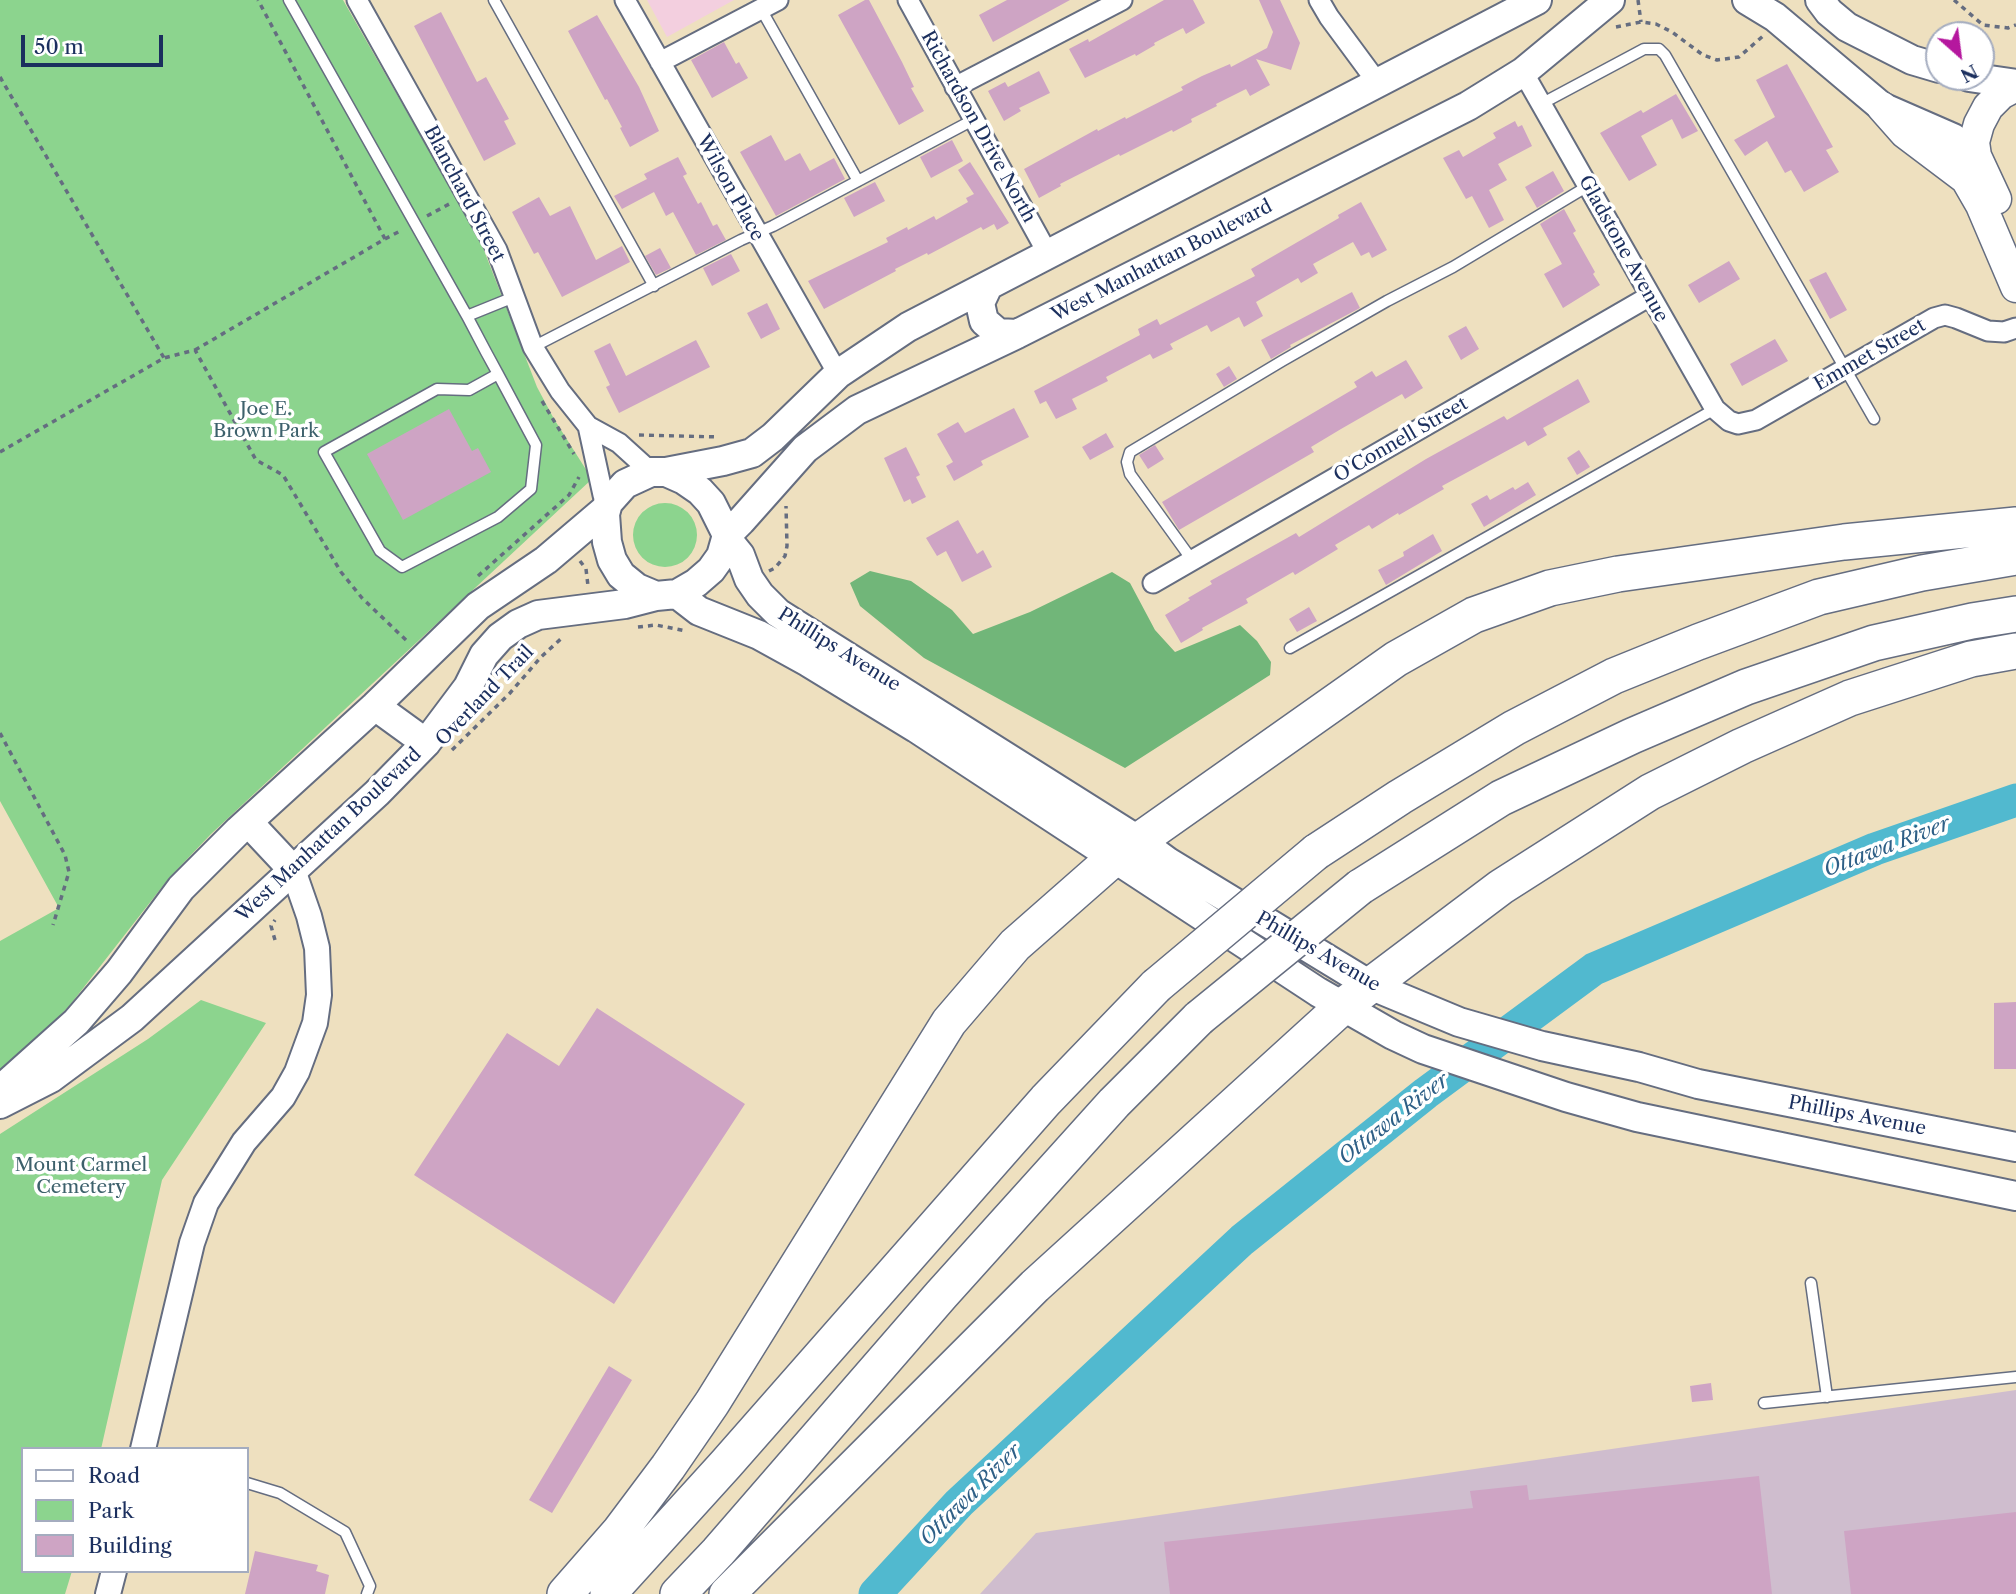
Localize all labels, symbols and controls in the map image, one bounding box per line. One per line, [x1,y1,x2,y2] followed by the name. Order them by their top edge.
[24,21,166,65] scale bar
[1925,21,1995,91] north arrow
[916,27,1040,227] street label: Richardson Drive North
[34,34,84,59] text: 50 m
[1956,59,1982,87] text: N
[419,122,509,266] street label: Blanchard Street
[691,131,769,245] street label: Wilson Place
[1573,172,1673,326] street label: Gladstone Avenue
[1048,195,1276,327] street label: West Manhattan Boulevard
[1810,314,1930,396] street label: Emmet Street
[1330,392,1472,488] street label: O'Connell Street
[213,399,319,443] park label: Joe E. Brown Park
[774,603,904,697] street label: Phillips Avenue
[431,641,539,751] street label: Overland Trail
[232,743,426,927] street label: West Manhattan Boulevard
[1820,811,1954,883] water label: Ottawa River
[1252,907,1384,997] street label: Phillips Avenue
[1334,1068,1454,1170] water label: Ottawa River
[1786,1091,1928,1141] street label: Phillips Avenue
[15,1155,147,1199] park label: Mount Carmel Cemetery
[915,1439,1027,1551] water label: Ottawa River
[21,1447,248,1573] legend
[88,1463,140,1488] text: Road
[88,1498,134,1523] text: Park
[88,1533,172,1558] text: Building

